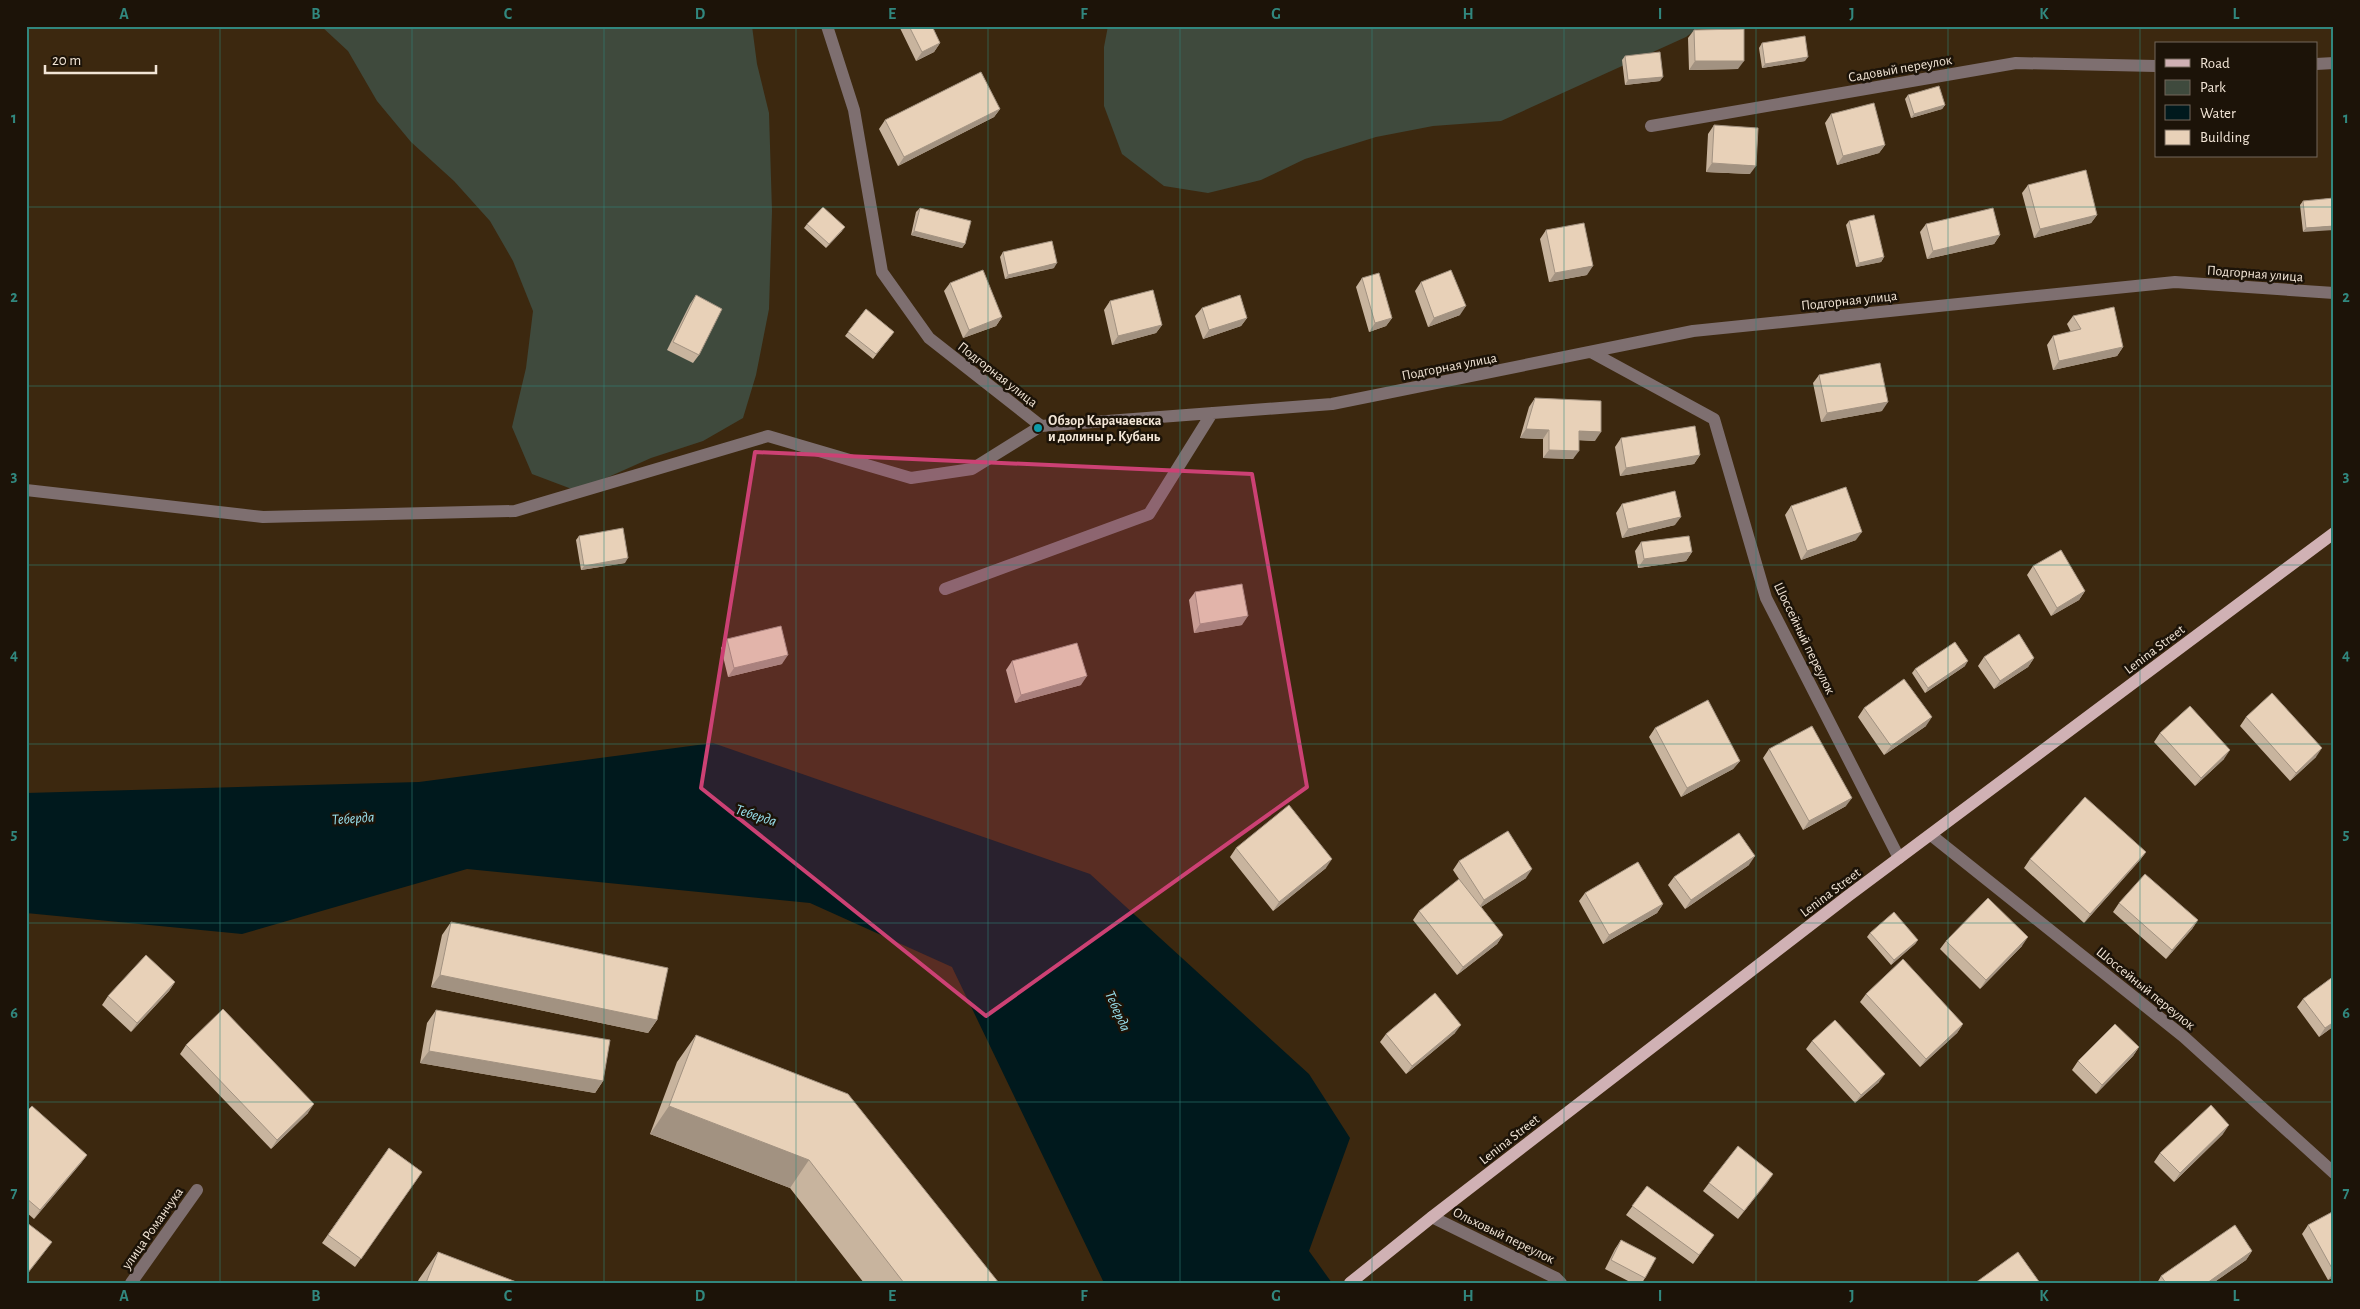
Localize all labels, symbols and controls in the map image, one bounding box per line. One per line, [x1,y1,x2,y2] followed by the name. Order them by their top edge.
[119,6,129,22] text: A
[311,6,321,22] text: B
[504,6,513,22] text: C
[695,6,706,22] text: D
[888,6,896,22] text: E
[1080,6,1088,22] text: F
[1271,6,1281,22] text: G
[1462,6,1474,22] text: H
[1658,6,1662,22] text: I
[1849,6,1855,22] text: J
[2039,6,2049,22] text: K
[2233,6,2240,22] text: L
[45,42,156,74] scale bar
[2155,42,2318,158] legend
[52,53,81,68] text: 20 m
[1847,53,1954,85] street label: Садовый переулок
[2200,56,2230,71] text: Road
[2200,80,2226,95] text: Park
[2200,106,2236,121] text: Water
[11,110,17,126] text: 1
[2343,110,2349,126] text: 1
[2200,130,2250,145] text: Building
[2206,264,2304,284] street label: Подгорная улица
[10,289,18,305] text: 2
[1800,289,1899,313] street label: Подгорная улица
[2342,289,2350,305] text: 2
[955,339,1040,410] street label: Подгорная улица
[1400,351,1499,383] street label: Подгорная улица
[1048,414,1162,444] place label: Обзор Карачаевска и долины р. Кубань
[1032,422,1044,434] marker: Обзор Карачаевска и долины р. Кубань
[11,468,18,484] text: 3
[2343,468,2350,484] text: 3
[1771,580,1838,697] street label: Шоссейный переулок
[2122,622,2188,677] street label: Lenina Street
[10,647,18,663] text: 4
[2342,647,2350,663] text: 4
[733,802,778,829] water label: Теберда
[331,810,375,827] water label: Теберда
[11,826,18,842] text: 5
[2343,826,2350,842] text: 5
[1798,865,1864,920] street label: Lenina Street
[2093,945,2198,1033] street label: Шоссейный переулок
[1102,989,1133,1034] water label: Теберда
[10,1005,18,1021] text: 6
[2342,1005,2350,1021] text: 6
[1477,1112,1543,1167] street label: Lenina Street
[11,1185,18,1201] text: 7
[119,1185,187,1273] street label: улица Романчука
[2343,1185,2350,1201] text: 7
[1450,1205,1557,1267] street label: Ольховый переулок
[119,1288,129,1304] text: A
[311,1288,321,1304] text: B
[504,1288,513,1304] text: C
[695,1288,706,1304] text: D
[888,1288,896,1304] text: E
[1080,1288,1088,1304] text: F
[1271,1288,1281,1304] text: G
[1462,1288,1474,1304] text: H
[1658,1288,1662,1304] text: I
[1849,1288,1855,1304] text: J
[2039,1288,2049,1304] text: K
[2233,1288,2240,1304] text: L

